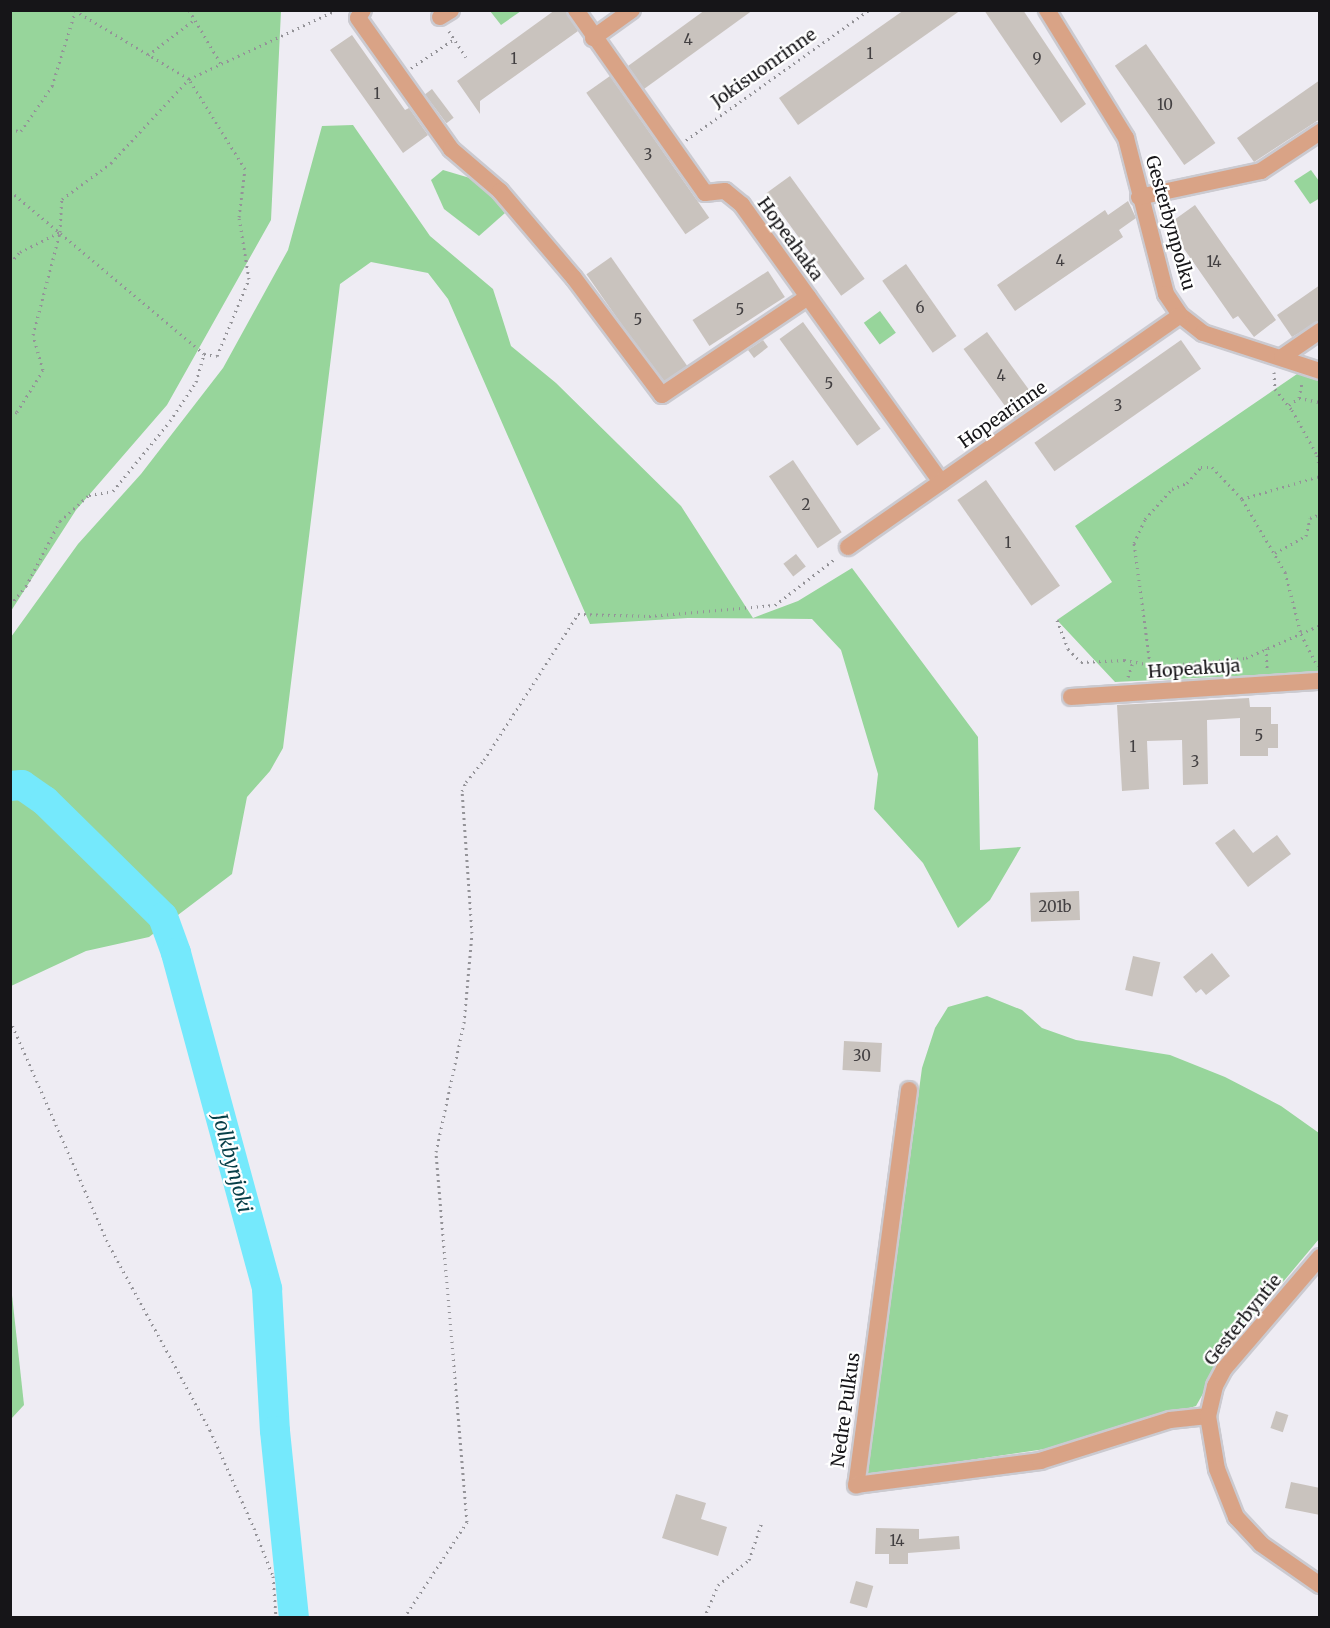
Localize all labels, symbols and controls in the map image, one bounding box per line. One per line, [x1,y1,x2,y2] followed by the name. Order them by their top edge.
[707,24,821,112] street label: Jokisuonrinne
[683,31,693,49] house number: 4
[867,45,873,63] house number: 1
[511,50,517,68] house number: 1
[1032,50,1042,68] house number: 9
[374,85,380,103] house number: 1
[1157,96,1173,114] house number: 10
[644,146,652,164] house number: 3
[1140,153,1200,293] street label: Gesterbynpolku
[753,193,827,285] street label: Hopeahaka
[1055,252,1065,270] house number: 4
[1206,253,1222,271] house number: 14
[915,299,925,317] house number: 6
[736,301,744,319] house number: 5
[634,311,642,329] house number: 5
[996,367,1006,385] house number: 4
[825,375,833,393] house number: 5
[955,377,1051,453] street label: Hopearinne
[1114,397,1122,415] house number: 3
[802,496,810,514] house number: 2
[1005,534,1011,552] house number: 1
[1147,655,1241,683] street label: Hopeakuja
[1255,727,1263,745] house number: 5
[1130,738,1136,756] house number: 1
[1191,753,1199,771] house number: 3
[1038,898,1072,916] house number: 201b
[853,1047,871,1065] house number: 30
[208,1111,258,1215] water label: Jolkbynjoki
[1200,1270,1286,1370] street label: Gesterbyntie
[827,1351,865,1469] street label: Nedre Pulkus
[889,1532,905,1550] house number: 14

